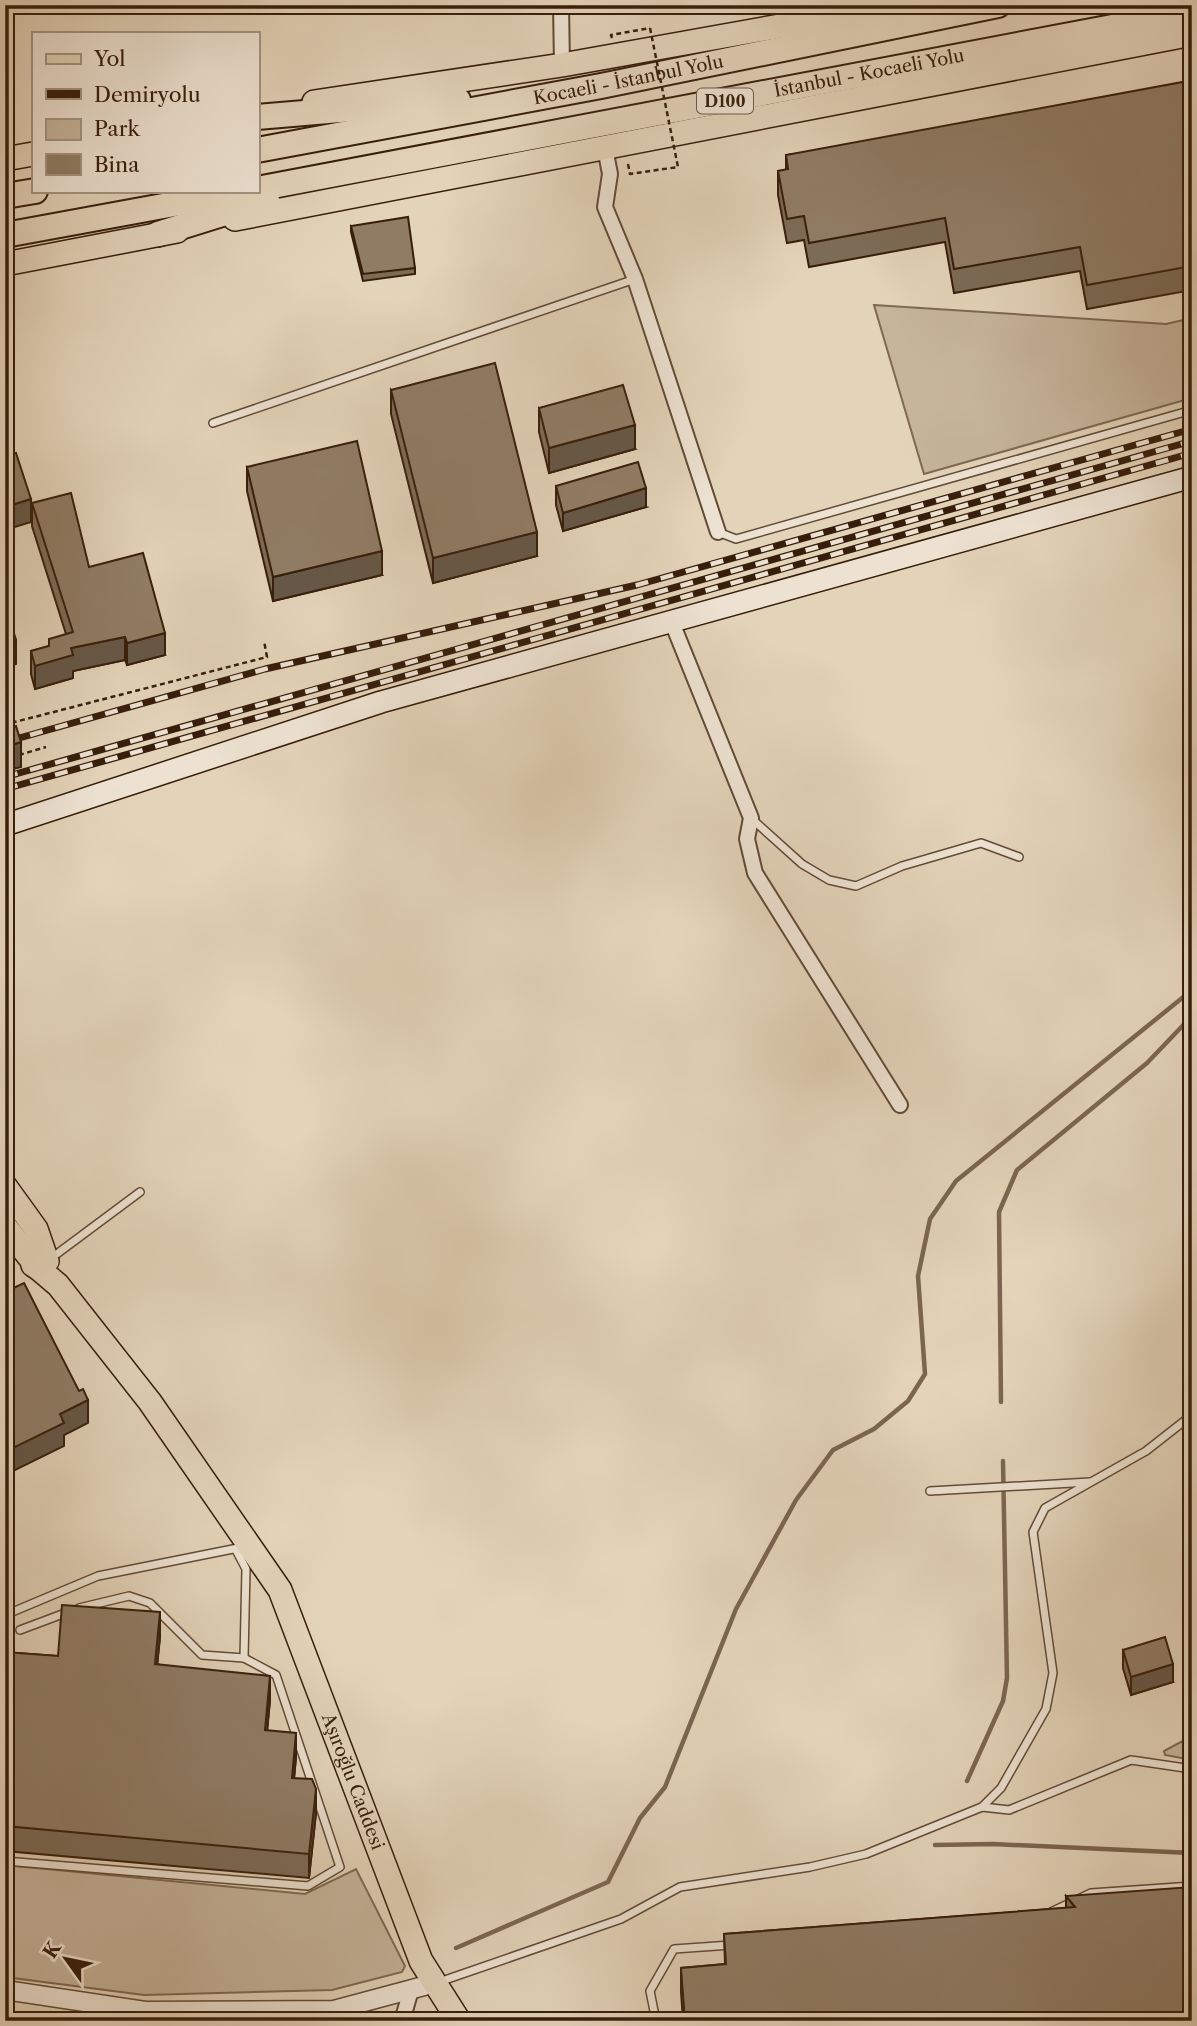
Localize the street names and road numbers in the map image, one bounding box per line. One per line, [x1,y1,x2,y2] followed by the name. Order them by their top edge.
[772,44,966,102] street label: İstanbul - Kocaeli Yolu
[532,50,725,109] street label: Kocaeli - İstanbul Yolu
[697,88,753,114] road number: D100
[317,1709,389,1853] street label: Aşıroğlu Caddesi

